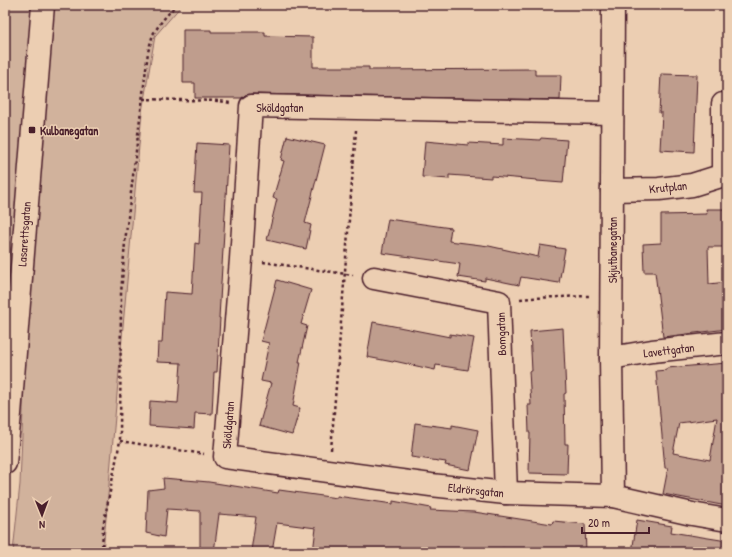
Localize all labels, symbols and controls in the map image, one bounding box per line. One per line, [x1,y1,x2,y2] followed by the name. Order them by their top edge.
[256,99,304,116] street label: Sköldgatan
[40,122,99,140] place label: Kulbanegatan
[27,125,37,135] marker: Kulbanegatan
[648,177,688,197] street label: Krutplan
[13,201,35,267] street label: Lasarettsgatan
[604,217,621,283] street label: Skjutbanegatan
[492,312,510,356] street label: Bomgatan
[642,338,696,362] street label: Lavettgatan
[218,401,238,449] street label: Sköldgatan
[447,479,505,501] street label: Eldrörsgatan
[22,495,62,535] north arrow
[582,509,649,535] scale bar
[588,514,610,531] text: 20 m
[39,518,45,532] text: N

